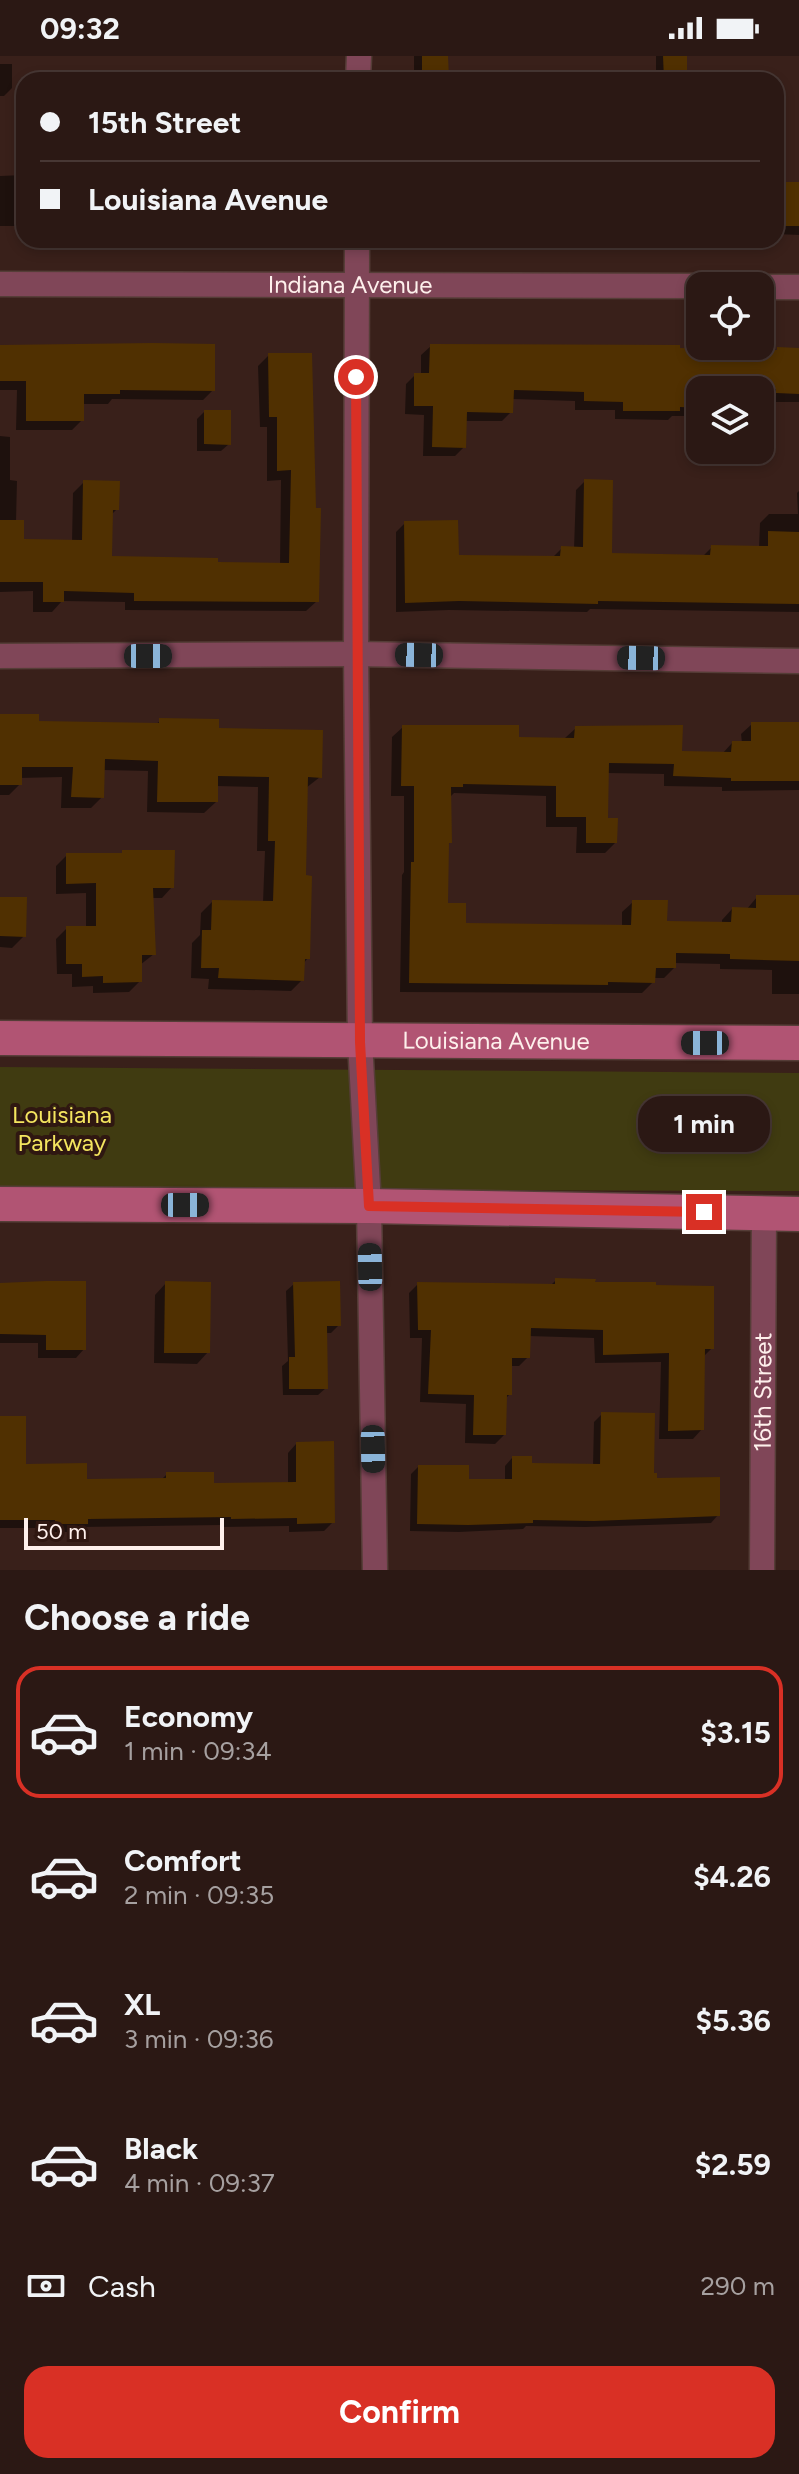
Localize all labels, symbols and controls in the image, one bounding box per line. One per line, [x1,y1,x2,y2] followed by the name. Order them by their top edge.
[40,10,120,47] text: 09:32
[88,104,241,141] text: 15th Street
[88,181,328,218] text: Louisiana Avenue
[268,270,432,299] street label: Indiana Avenue
[686,272,774,464] map controls
[686,272,774,360] button: locate
[338,359,374,395] route start
[686,376,774,464] button: layers
[395,643,443,667] car
[124,644,172,668] car
[617,646,665,670] car
[402,1026,590,1056] street label: Louisiana Avenue
[681,1031,729,1055] car
[638,1096,770,1152] callout: 1 min
[12,1100,112,1157] park label: Louisiana Parkway
[673,1108,735,1140] text: 1 min
[161,1193,209,1217] car
[686,1194,722,1230] route end
[358,1243,382,1291] car
[748,1332,777,1452] street label: 16th Street
[361,1425,385,1473] car
[24,1514,224,1550] scale bar
[36,1518,87,1545] text: 50 m
[24,1596,250,1639] text: Choose a ride
[28,1696,100,1768] icon: car
[124,1698,253,1735] text: Economy
[700,1714,771,1751] text: $3.15
[124,1735,272,1767] text: 1 min · 09:34
[28,1840,100,1912] icon: car
[124,1842,242,1879] text: Comfort
[693,1858,771,1895] text: $4.26
[124,1879,274,1911] text: 2 min · 09:35
[28,1984,100,2056] icon: car
[124,1986,160,2023] text: XL
[695,2002,771,2039] text: $5.36
[124,2023,274,2055] text: 3 min · 09:36
[28,2128,100,2200] icon: car
[124,2130,198,2167] text: Black
[695,2146,771,2183] text: $2.59
[124,2167,275,2199] text: 4 min · 09:37
[24,2264,68,2308] icon: cash
[88,2268,156,2305] text: Cash
[701,2270,775,2302] text: 290 m
[24,2366,775,2458] button: Confirm

